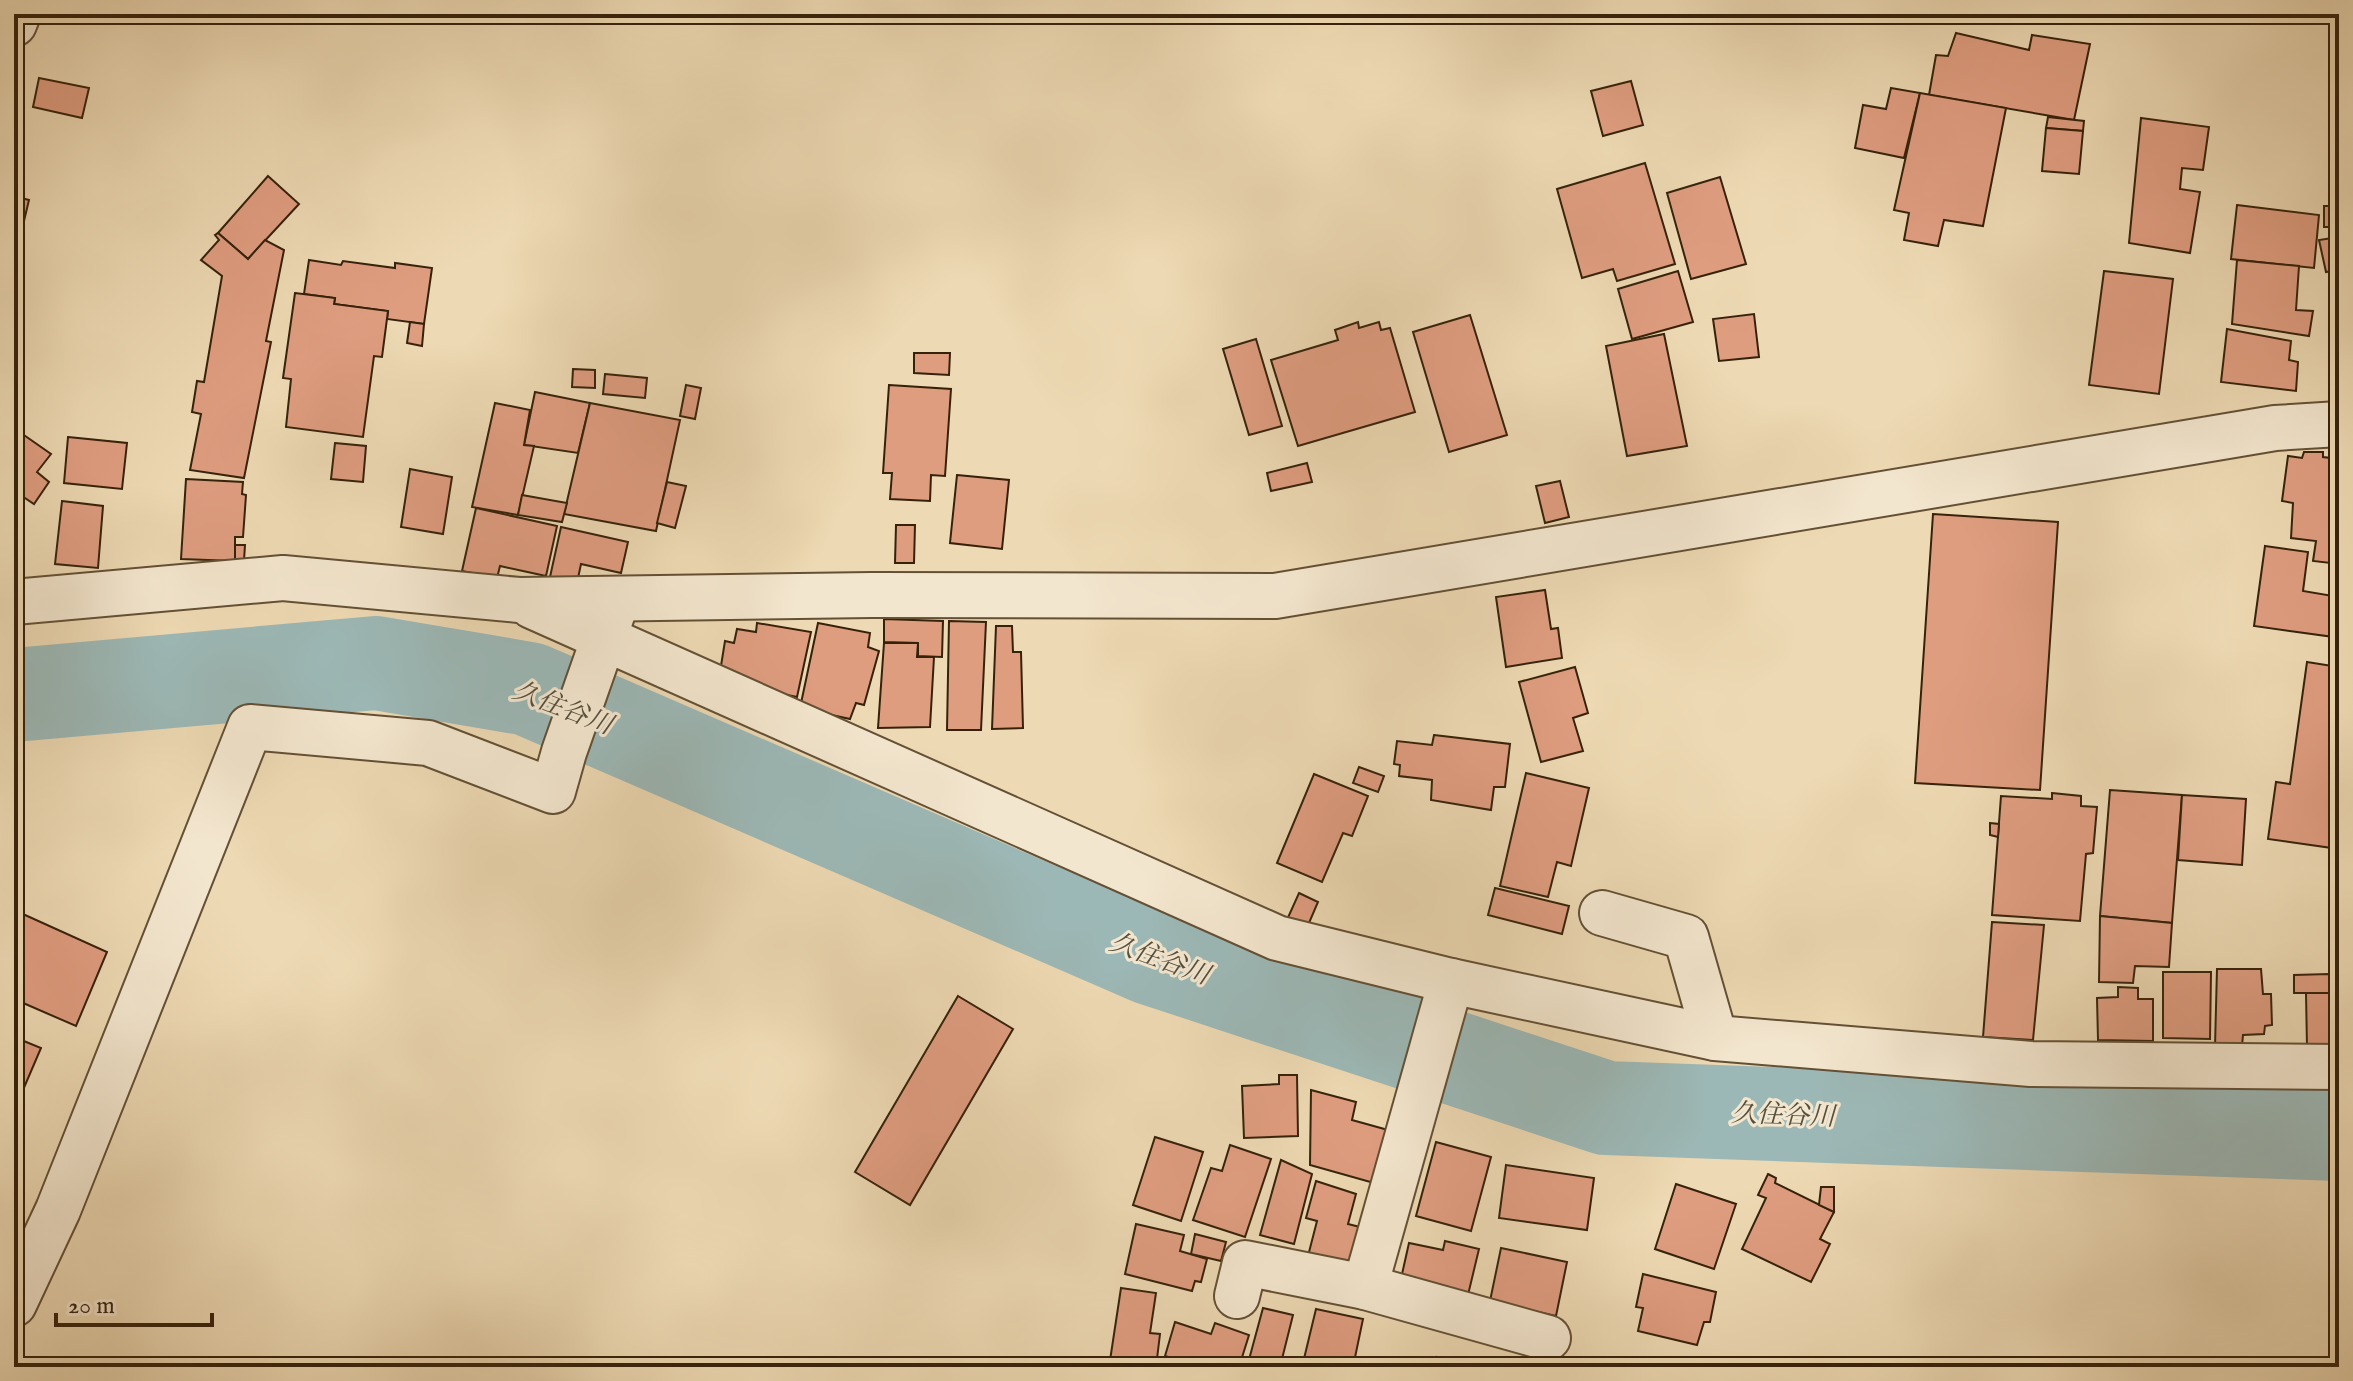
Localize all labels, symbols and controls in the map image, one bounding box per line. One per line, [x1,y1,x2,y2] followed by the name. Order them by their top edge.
[508,674,620,744] water label: 久住谷川
[1105,926,1217,994] water label: 久住谷川
[1730,1097,1838,1134] water label: 久住谷川
[56,1277,212,1327] scale bar
[68,1291,115,1322] text: 20 m

